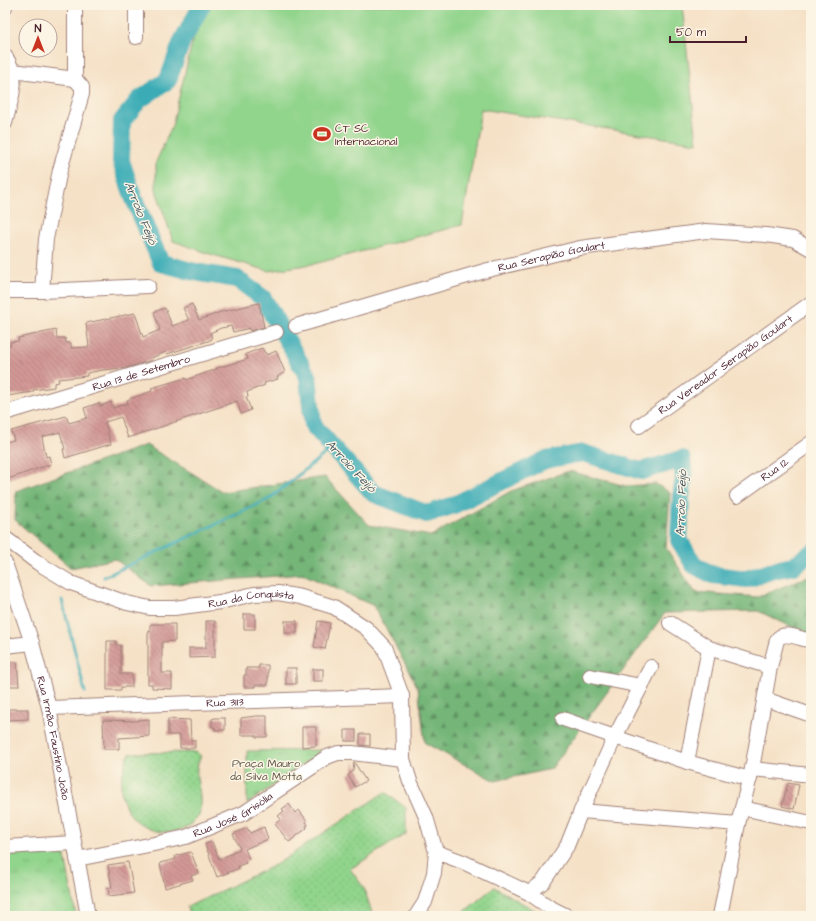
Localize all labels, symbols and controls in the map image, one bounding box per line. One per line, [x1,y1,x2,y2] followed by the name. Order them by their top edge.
[18,18,58,58] north arrow
[670,18,746,44] scale bar
[35,21,42,36] text: N
[676,24,707,41] text: 50 m
[335,121,398,149] place label: CT SC Internacional
[312,124,332,144] sports icon: CT SC Internacional
[120,179,161,248] water label: Arroio Feijó
[496,238,607,275] street label: Rua Serapião Goulart
[655,311,796,418] street label: Rua Vereador Serapião Goulart
[90,351,193,395] street label: Rua 13 de Setembro
[322,436,380,497] water label: Arroio Feijó
[758,454,792,485] street label: Rua 12
[672,468,691,537] water label: Arroio Feijó
[207,586,296,611] street label: Rua da Conquista
[33,674,73,802] street label: Rua Irmão Faustino João
[206,694,244,711] street label: Rua 3113
[230,756,302,784] park label: Praça Mauro da Silva Motta
[191,789,276,841] street label: Rua José Grisólia

